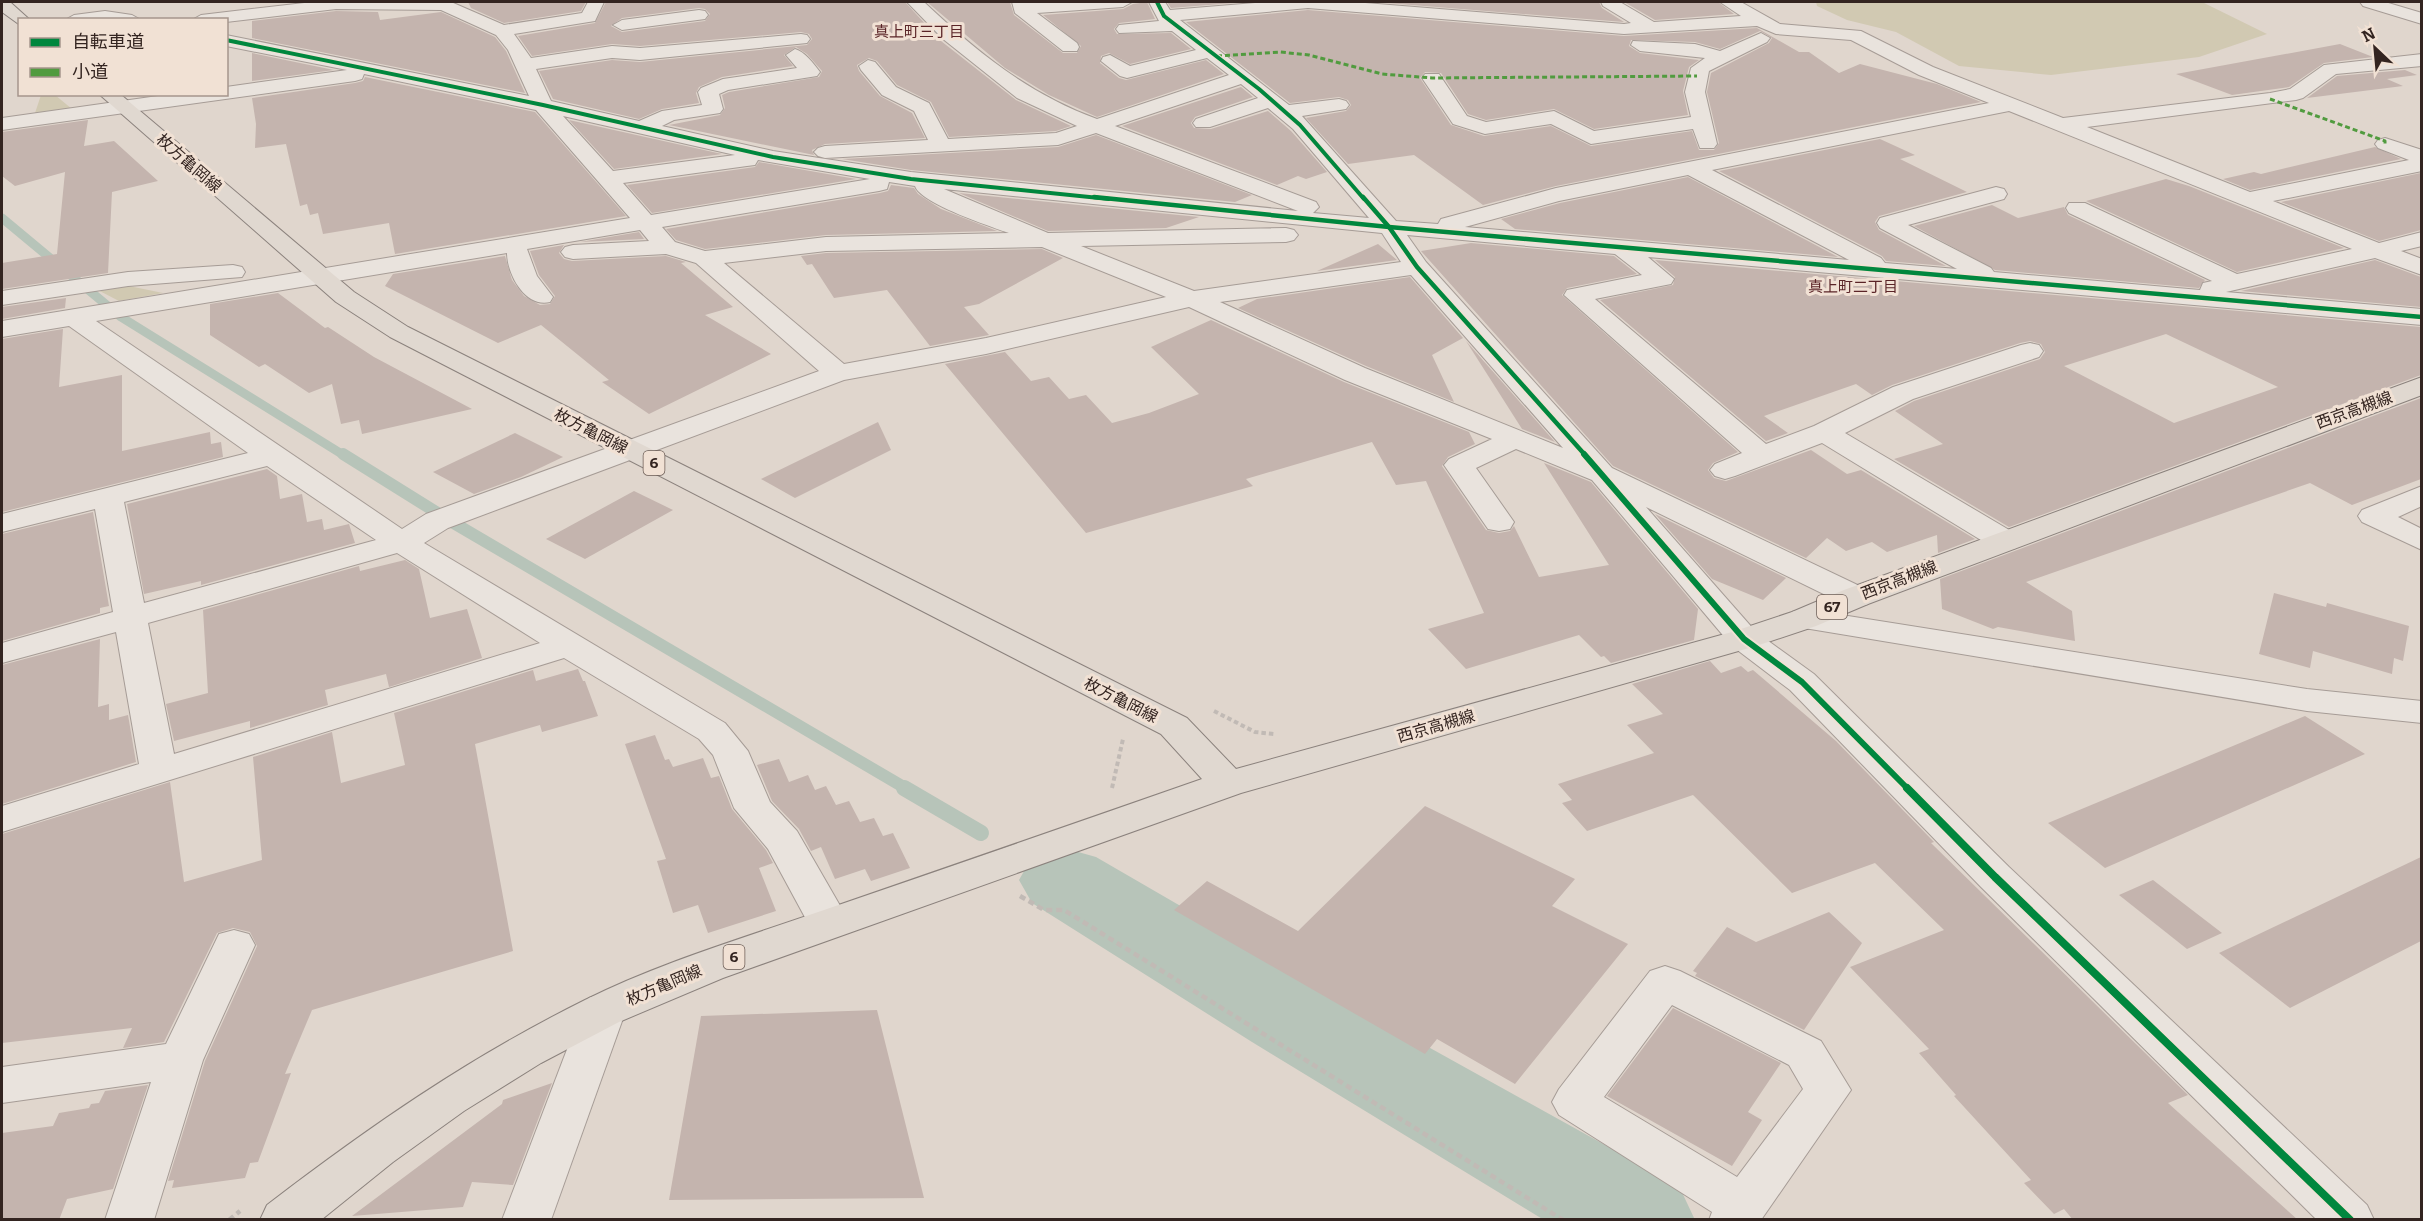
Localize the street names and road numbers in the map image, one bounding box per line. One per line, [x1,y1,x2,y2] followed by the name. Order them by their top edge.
[153,130,225,196] street label: 枚方亀岡線
[2313,387,2395,433] street label: 西京高槻線
[551,404,631,458] street label: 枚方亀岡線
[644,451,664,475] road number: 6
[1858,557,1940,603] street label: 西京高槻線
[1817,595,1847,619] road number: 67
[1081,673,1161,727] street label: 枚方亀岡線
[1395,706,1477,746] street label: 西京高槻線
[724,945,744,969] road number: 6
[623,961,705,1009] street label: 枚方亀岡線

